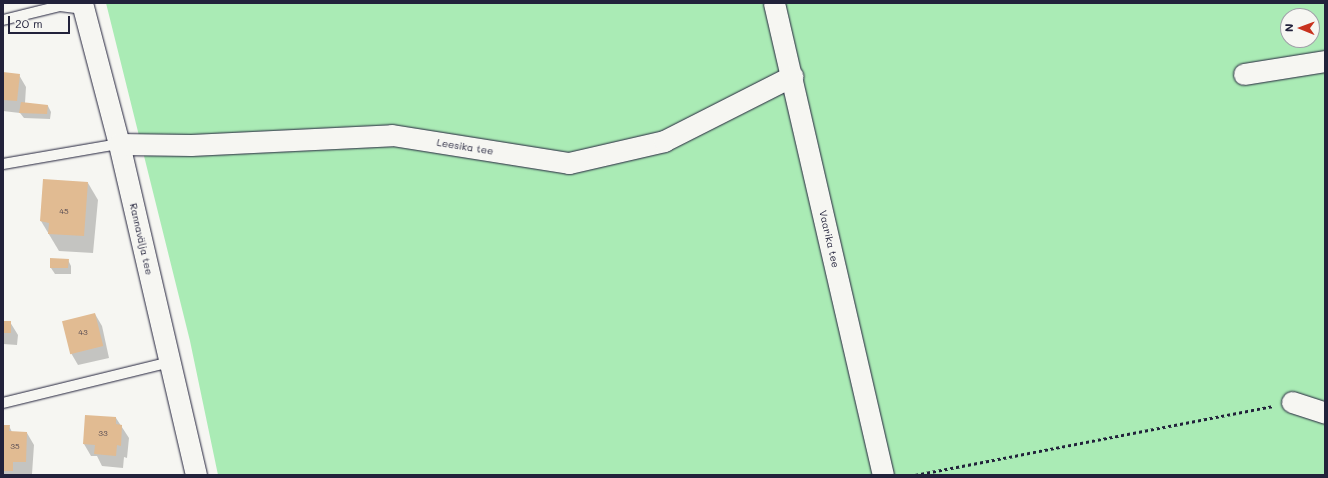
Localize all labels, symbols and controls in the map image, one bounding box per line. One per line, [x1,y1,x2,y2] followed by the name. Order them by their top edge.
[10,8,72,34] scale bar
[1280,8,1320,48] north arrow
[15,15,43,31] text: 20 m
[1281,23,1296,32] text: N
[436,137,494,157] street label: Leesika tee
[127,202,155,276] street label: Rannavälja tee
[59,207,69,217] house number: 45
[817,209,841,269] street label: Vaarika tee
[78,328,88,338] house number: 43
[98,429,108,439] house number: 33
[10,442,20,452] house number: 35

